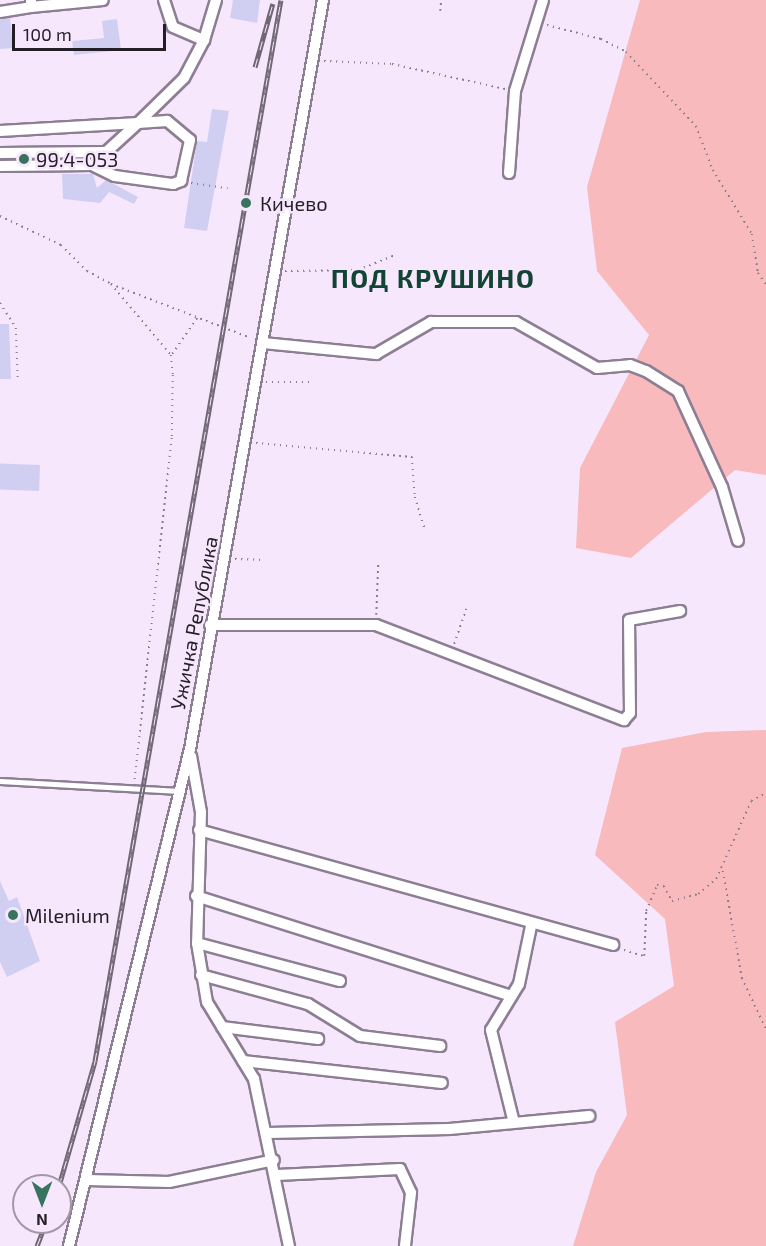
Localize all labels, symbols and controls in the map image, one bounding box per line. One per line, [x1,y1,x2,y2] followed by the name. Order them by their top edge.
[15,12,170,50] scale bar
[23,23,72,45] text: 100 m
[36,147,118,171] place label: 99.4-053
[17,152,31,166] marker: 99.4-053
[260,191,328,215] place label: Кичево
[237,194,255,212] marker: Кичево
[331,262,535,294] district label: ПОД КРУШИНО
[165,534,223,712] street label: Ужичка Република
[25,903,110,927] place label: Milenium
[6,908,20,922] marker: Milenium
[12,1174,72,1234] north arrow
[36,1211,48,1230] text: N

